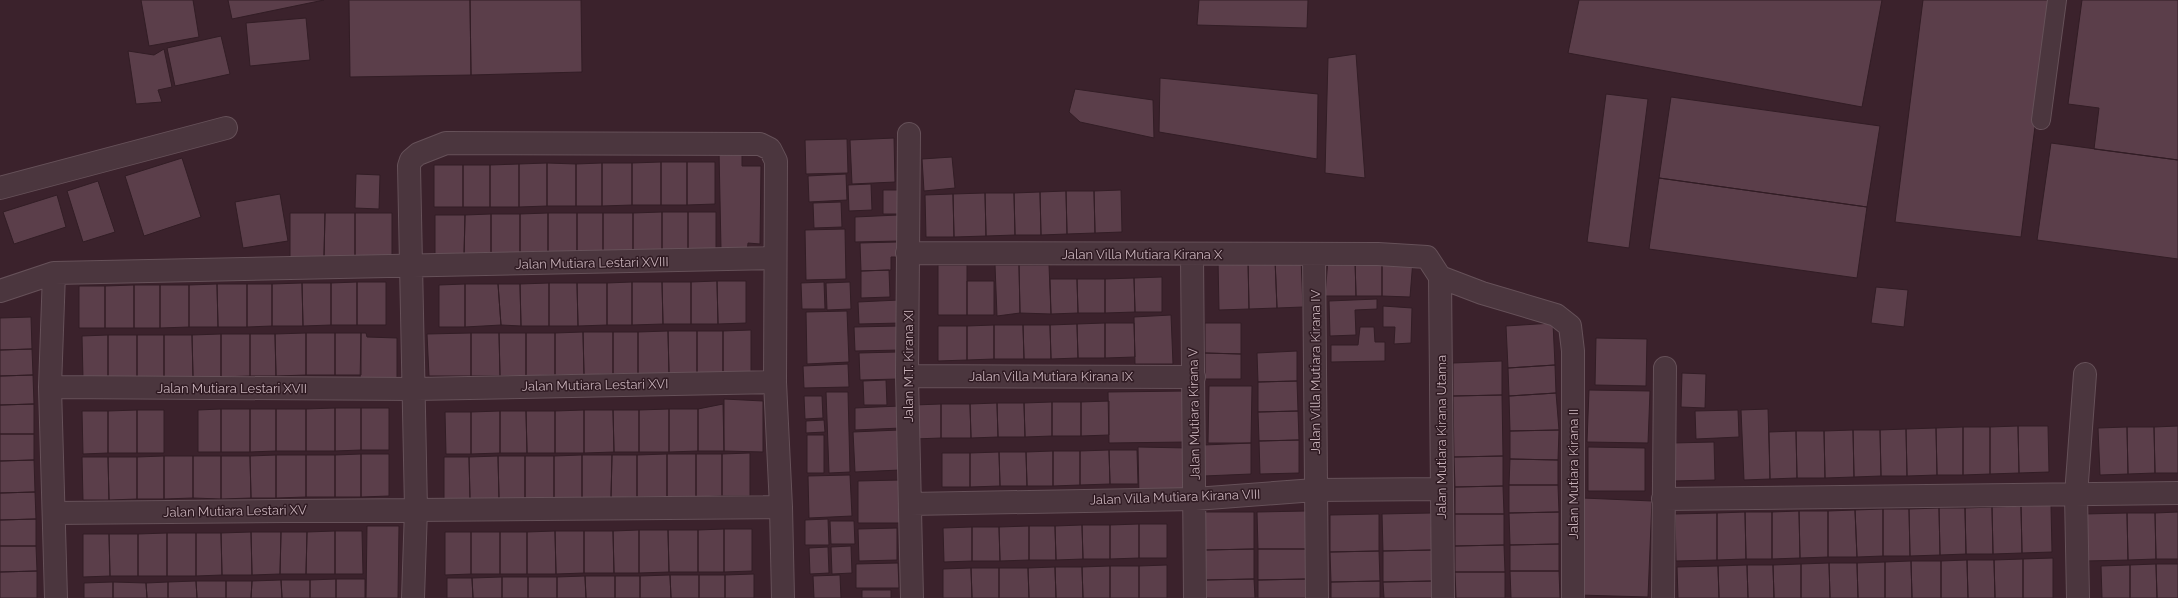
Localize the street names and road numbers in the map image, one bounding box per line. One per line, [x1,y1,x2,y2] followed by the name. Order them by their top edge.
[1062,247,1223,262] street label: Jalan Villa Mutiara Kirana X
[515,254,669,272] street label: Jalan Mutiara Lestari XVIII
[1308,290,1323,454] street label: Jalan Villa Mutiara Kirana IV
[901,310,916,422] street label: Jalan M.T. Kirana XI
[1185,348,1203,480] street label: Jalan Mutiara Kirana V
[1434,355,1449,519] street label: Jalan Mutiara Kirana Utama
[969,369,1134,384] street label: Jalan Villa Mutiara Kirana IX
[522,376,668,394] street label: Jalan Mutiara Lestari XVI
[157,381,307,396] street label: Jalan Mutiara Lestari XVII
[1566,409,1581,539] street label: Jalan Mutiara Kirana II
[1089,487,1261,507] street label: Jalan Villa Mutiara Kirana VIII
[163,502,307,520] street label: Jalan Mutiara Lestari XV

